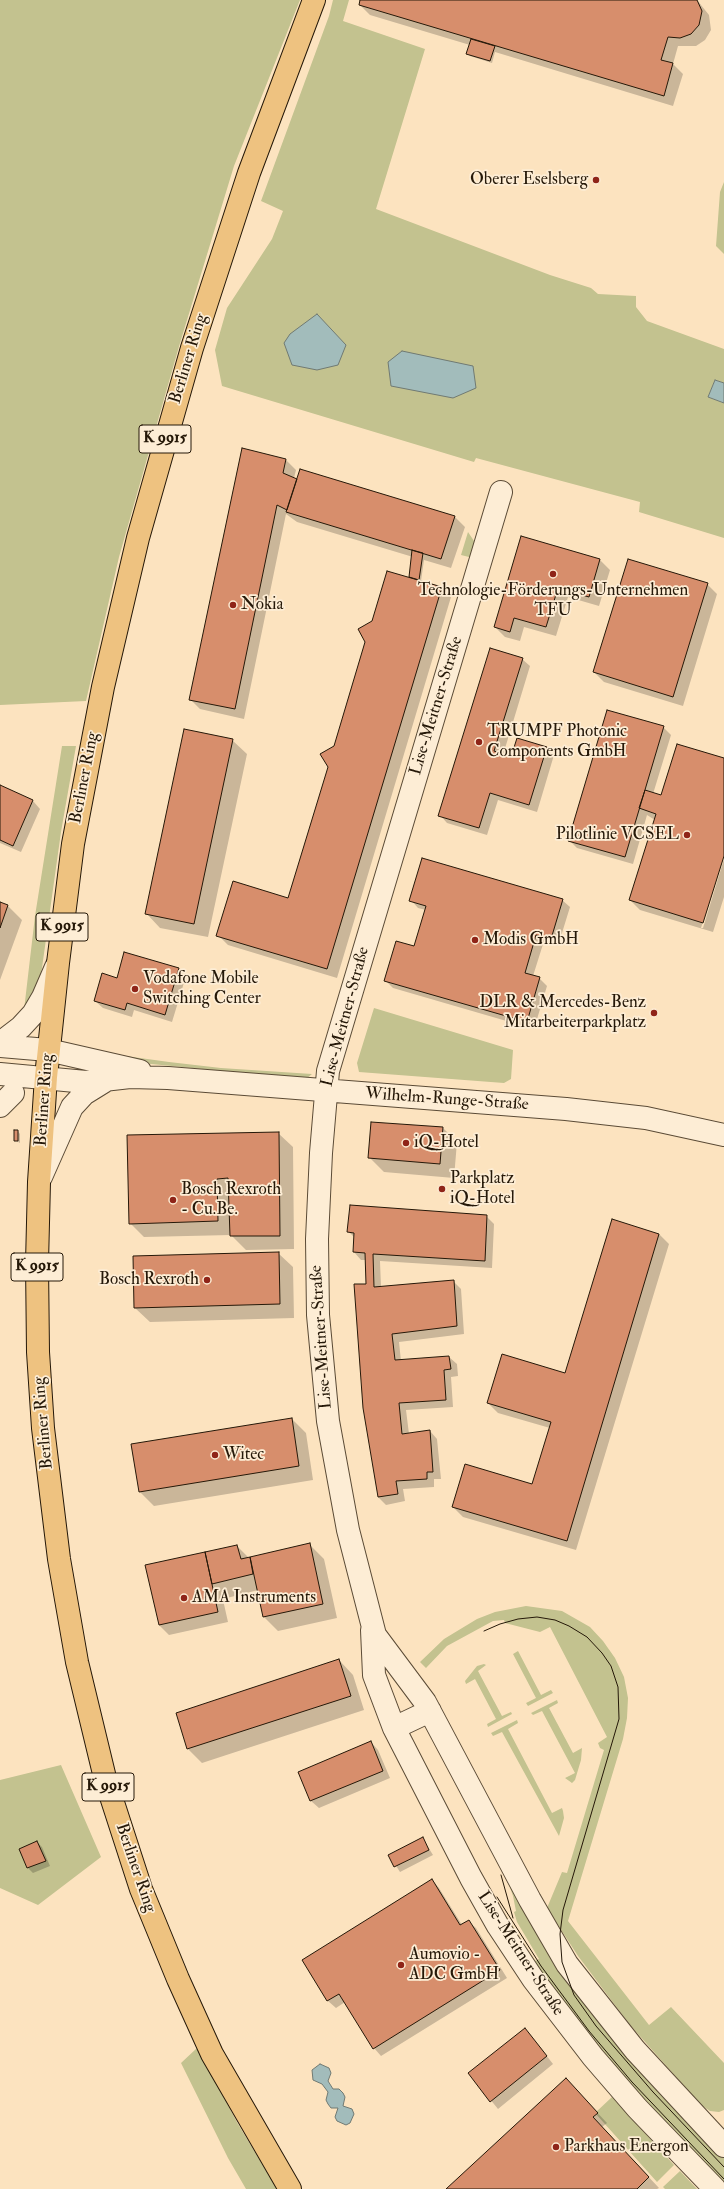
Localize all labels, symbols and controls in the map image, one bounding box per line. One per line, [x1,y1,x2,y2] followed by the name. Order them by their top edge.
[470,170,588,190] place label: Oberer Eselsberg
[591,175,601,185] marker: Oberer Eselsberg
[166,312,212,406] street label: Berliner Ring
[139,425,191,453] road number: K 9915
[548,569,558,579] marker: Technologie-Förderungs-Unternehmen TFU
[418,581,688,621] place label: Technologie-Förderungs-Unternehmen TFU
[241,595,284,615] place label: Nokia
[228,600,238,610] marker: Nokia
[406,634,468,778] street label: Lise-Meitner-Straße
[487,722,627,762] place label: TRUMPF Photonic Components GmbH
[66,730,104,826] street label: Berliner Ring
[474,737,484,747] marker: TRUMPF Photonic Components GmbH
[556,825,679,845] place label: Pilotlinie VCSEL
[682,830,692,840] marker: Pilotlinie VCSEL
[36,913,88,941] road number: K 9915
[483,930,579,950] place label: Modis GmbH
[470,935,480,945] marker: Modis GmbH
[317,945,375,1089] street label: Lise-Meitner-Straße
[143,969,261,1009] place label: Vodafone Mobile Switching Center
[130,984,140,994] marker: Vodafone Mobile Switching Center
[479,993,646,1033] place label: DLR & Mercedes-Benz Mitarbeiterparkplatz
[649,1008,659,1018] marker: DLR & Mercedes-Benz Mitarbeiterparkplatz
[32,1053,58,1147] street label: Berliner Ring
[365,1084,529,1116] street label: Wilhelm-Runge-Straße
[414,1133,479,1153] place label: iQ-Hotel
[401,1138,411,1148] marker: iQ-Hotel
[450,1169,515,1209] place label: Parkplatz iQ-Hotel
[181,1180,281,1220] place label: Bosch Rexroth - Cu.Be.
[437,1184,447,1194] marker: Parkplatz iQ-Hotel
[168,1195,178,1205] marker: Bosch Rexroth - Cu.Be.
[11,1253,63,1281] road number: K 9915
[307,1264,337,1410] street label: Lise-Meitner-Straße
[99,1270,199,1290] place label: Bosch Rexroth
[202,1275,212,1285] marker: Bosch Rexroth
[30,1376,58,1470] street label: Berliner Ring
[223,1445,264,1465] place label: Witec
[210,1450,220,1460] marker: Witec
[192,1588,316,1608] place label: AMA Instruments
[179,1593,189,1603] marker: AMA Instruments
[82,1773,134,1801] road number: K 9915
[110,1821,160,1915] street label: Berliner Ring
[472,1888,568,2020] street label: Lise-Meitner-Straße
[409,1945,499,1985] place label: Aumovio - ADC GmbH
[396,1960,406,1970] marker: Aumovio - ADC GmbH
[564,2137,689,2157] place label: Parkhaus Energon
[551,2142,561,2152] marker: Parkhaus Energon

